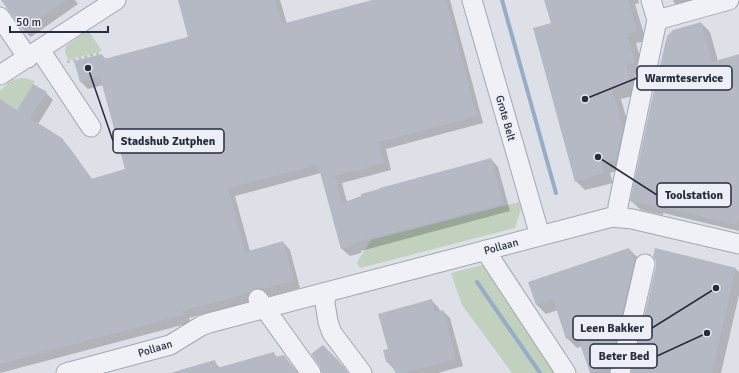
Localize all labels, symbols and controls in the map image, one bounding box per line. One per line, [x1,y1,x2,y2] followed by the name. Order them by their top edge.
[10,8,108,34] scale bar
[16,15,41,30] text: 50 m
[637,66,732,90] callout: Warmteservice
[645,71,723,86] text: Warmteservice
[493,94,518,143] street label: Grote Belt
[113,129,224,153] callout: Stadshub Zutphen
[121,134,216,149] text: Stadshub Zutphen
[657,183,731,207] callout: Toolstation
[665,188,724,203] text: Toolstation
[482,236,520,257] street label: Pollaan
[573,316,652,340] callout: Leen Bakker
[580,321,644,336] text: Leen Bakker
[136,337,174,360] street label: Pollaan
[590,344,657,368] callout: Beter Bed
[599,349,650,364] text: Beter Bed

